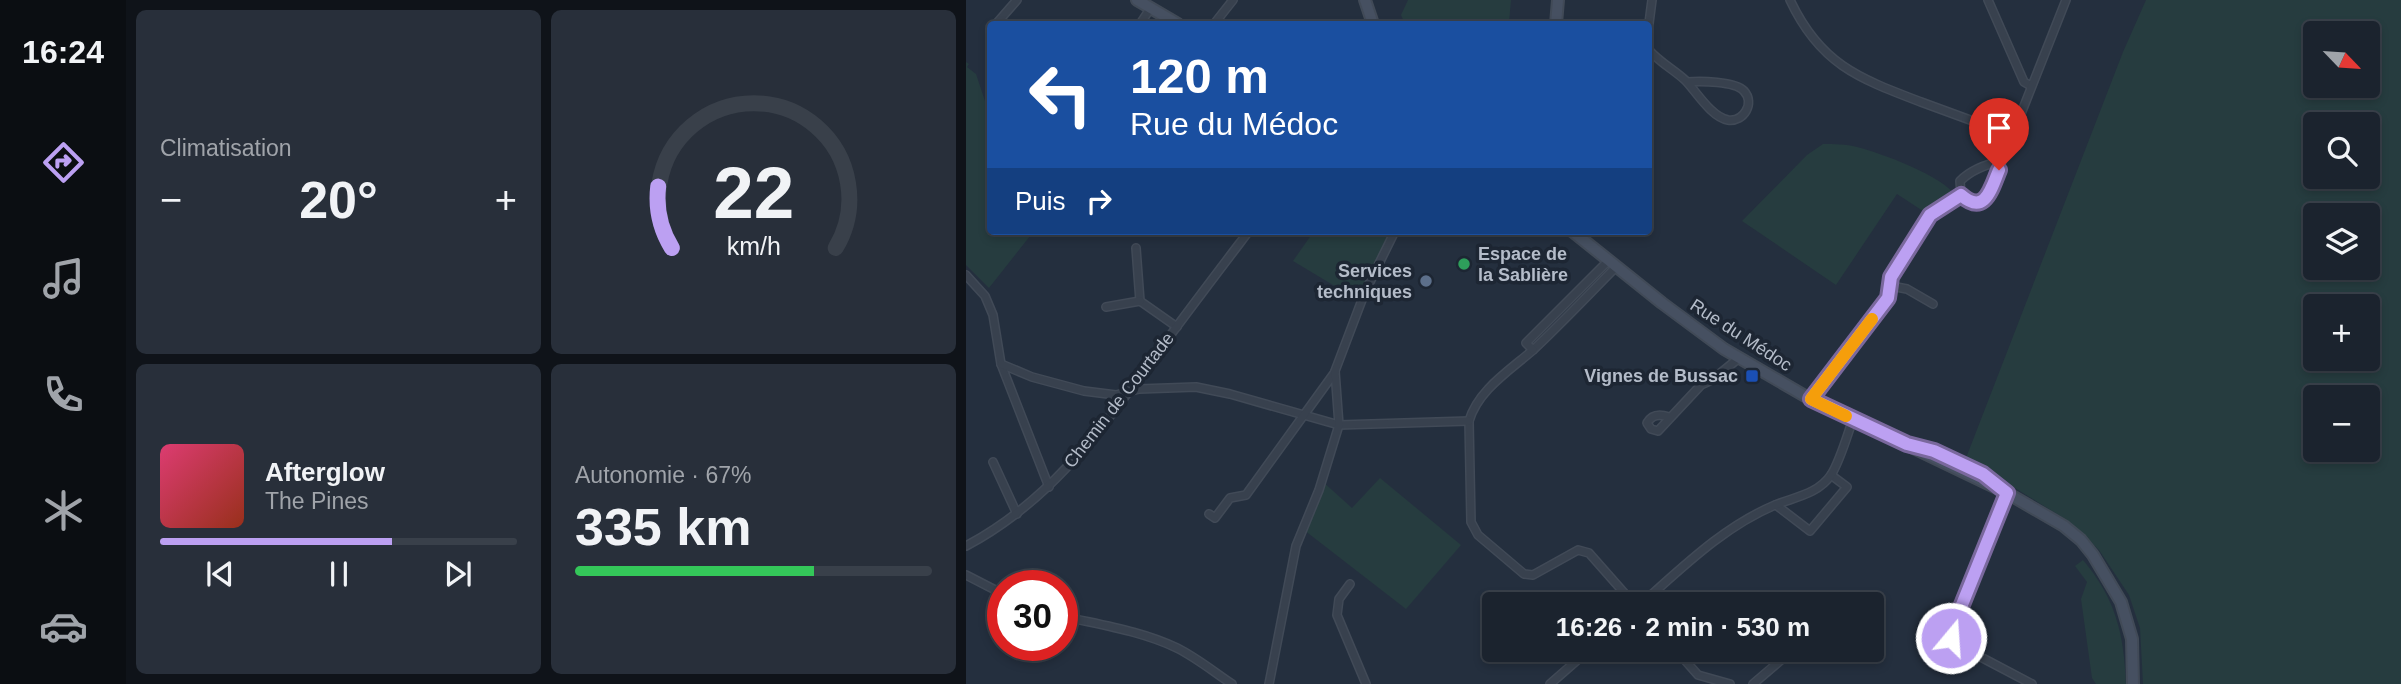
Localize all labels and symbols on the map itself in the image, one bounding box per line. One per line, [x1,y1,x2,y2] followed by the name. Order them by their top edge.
[2303,21,2380,98] north arrow
[1969,98,2029,170] pin
[1478,244,1568,285] place label: Espace de la Sablière
[1456,256,1472,272] marker: Espace de la Sablière
[1317,261,1412,302] place label: Services techniques
[1418,273,1434,289] marker: Services techniques
[1686,295,1796,375] street label: Rue du Médoc
[1060,328,1178,472] street label: Chemin de Courtade
[1584,366,1738,386] place label: Vignes de Bussac
[1744,368,1760,384] marker: Vignes de Bussac
[987,570,1078,661] speed limit sign: 30
[1914,601,1988,675] position arrow

